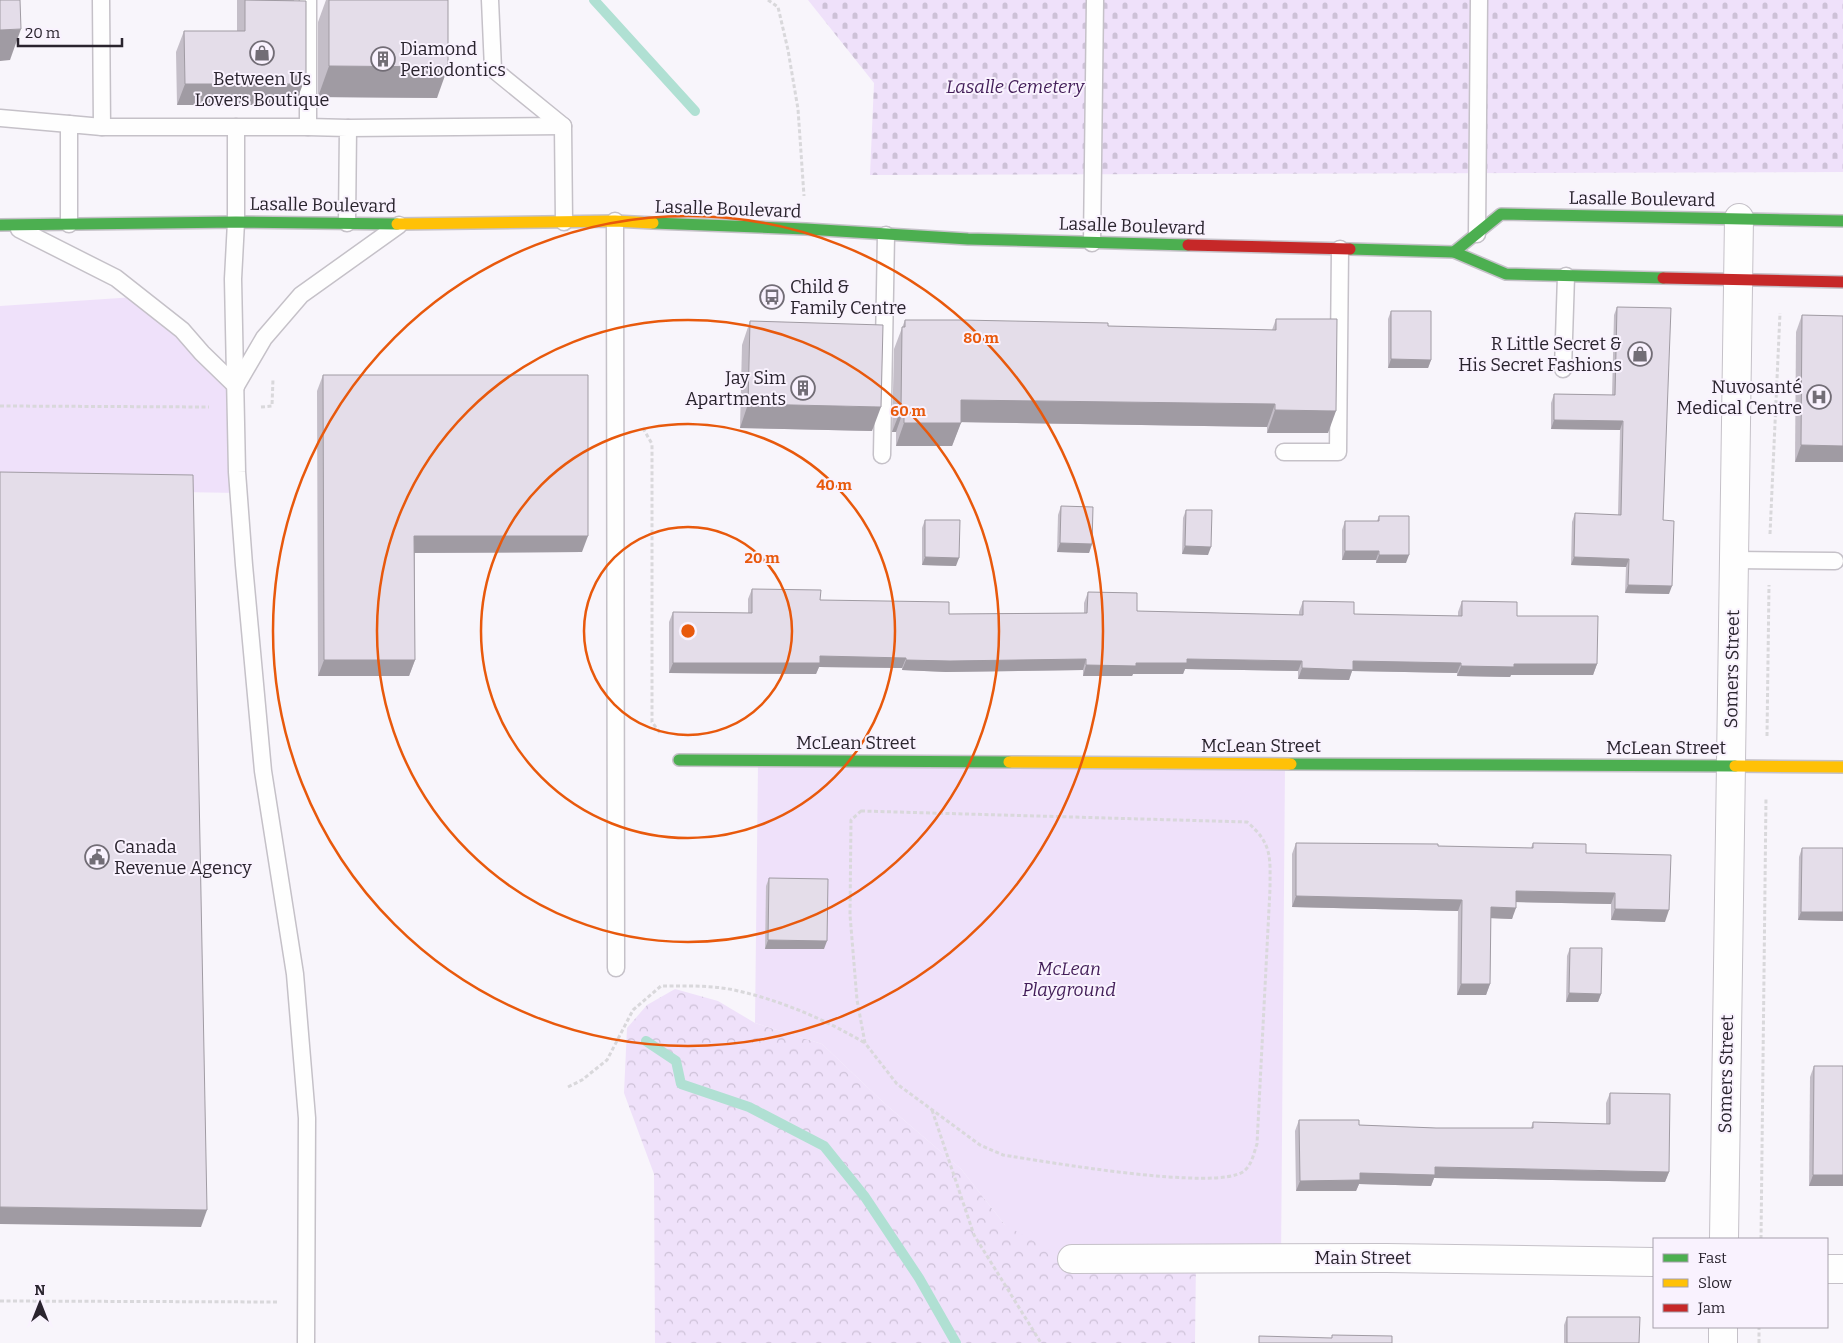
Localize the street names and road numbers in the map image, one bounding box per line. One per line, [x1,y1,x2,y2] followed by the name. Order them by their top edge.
[1569,187,1716,211] street label: Lasalle Boulevard
[250,193,397,217] street label: Lasalle Boulevard
[654,195,802,223] street label: Lasalle Boulevard
[1058,212,1206,240] street label: Lasalle Boulevard
[1720,609,1744,729] street label: Somers Street
[796,732,917,754] street label: McLean Street
[1201,735,1322,757] street label: McLean Street
[1606,737,1727,759] street label: McLean Street
[1714,1014,1738,1134] street label: Somers Street
[1315,1247,1412,1269] street label: Main Street

